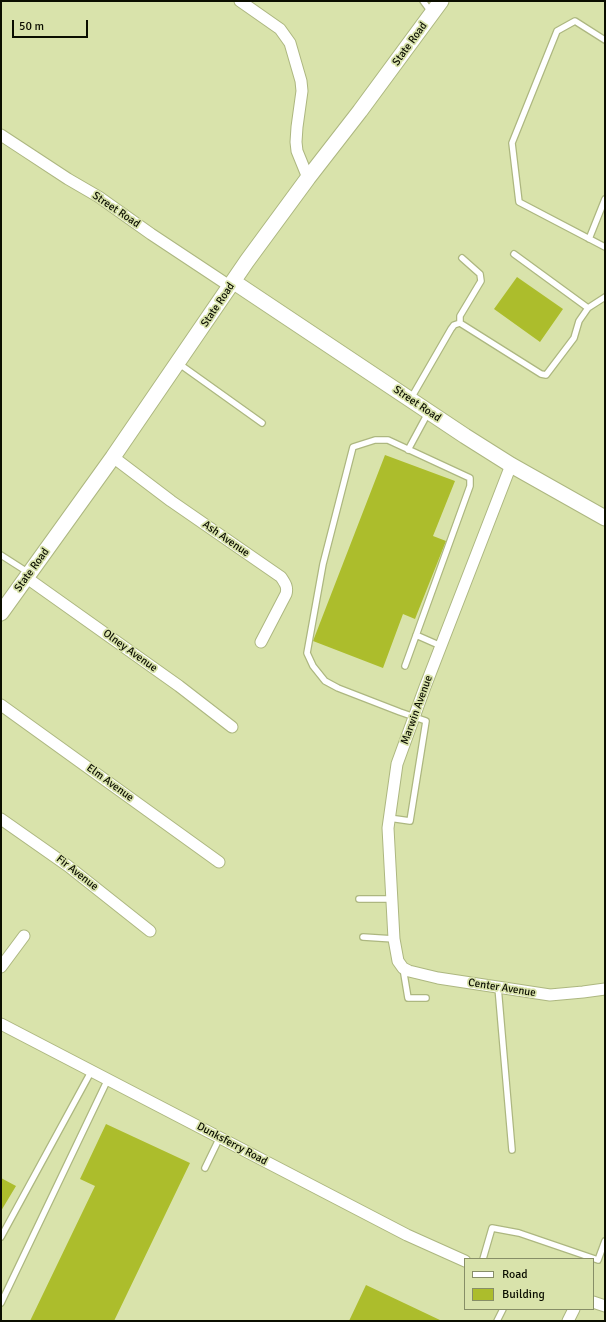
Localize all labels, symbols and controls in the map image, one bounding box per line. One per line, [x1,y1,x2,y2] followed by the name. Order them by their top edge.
[14,12,90,38] scale bar
[19,19,44,34] text: 50 m
[390,20,430,68] street label: State Road
[90,189,142,231] street label: Street Road
[198,280,238,330] street label: State Road
[391,383,443,425] street label: Street Road
[200,518,252,560] street label: Ash Avenue
[12,546,52,594] street label: State Road
[100,627,160,675] street label: Olney Avenue
[398,674,436,746] street label: Marwin Avenue
[84,761,136,805] street label: Elm Avenue
[53,853,101,893] street label: Fir Avenue
[467,976,537,1000] street label: Center Avenue
[194,1120,270,1168] street label: Dunksferry Road
[464,1258,594,1310] legend
[502,1267,528,1282] text: Road
[502,1287,545,1302] text: Building

